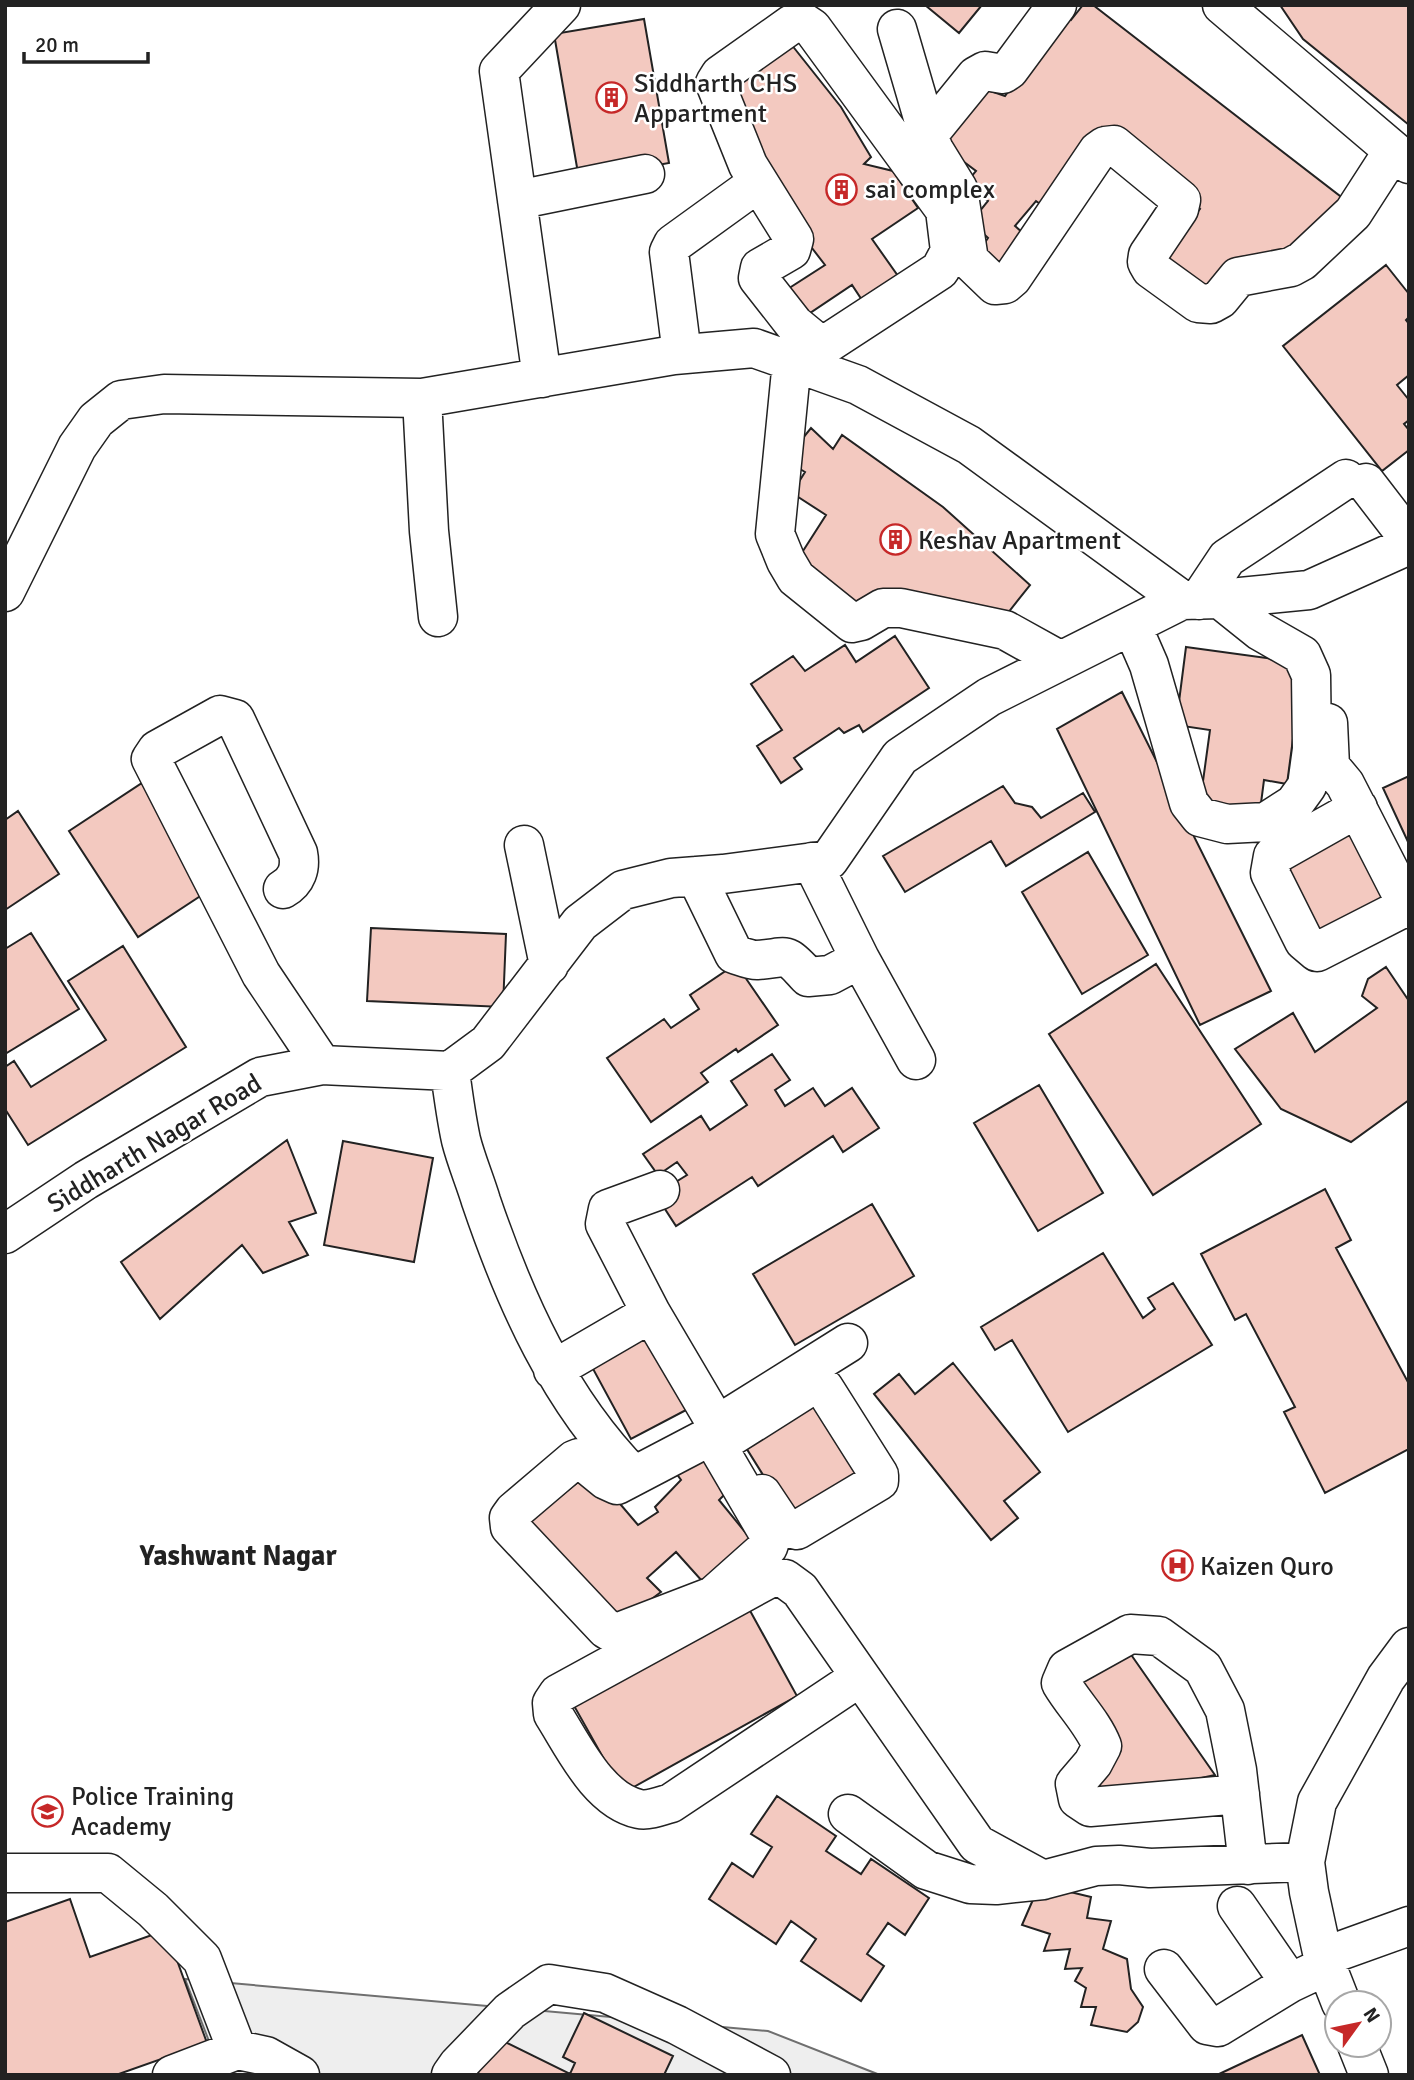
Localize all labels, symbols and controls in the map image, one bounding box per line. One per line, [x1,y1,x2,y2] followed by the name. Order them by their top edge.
[24,21,149,65] scale bar
[35,32,79,58] text: 20 m
[634,68,797,130] place label: Siddharth CHS Appartment
[594,81,628,115] building icon: Siddharth CHS Appartment
[825,172,859,206] building icon: sai complex
[865,174,995,206] place label: sai complex
[878,523,912,557] building icon: Keshav Apartment
[918,525,1121,557] place label: Keshav Apartment
[42,1067,267,1220] street label: Siddharth Nagar Road
[138,1539,337,1573] district label: Yashwant Nagar
[1160,1549,1194,1583] hospital icon: Kaizen Quro
[1200,1551,1334,1583] place label: Kaizen Quro
[71,1781,234,1843] place label: Police Training Academy
[31,1794,65,1828] school or university icon: Police Training Academy
[1323,1989,1393,2059] north arrow
[1358,2003,1385,2027] text: N

